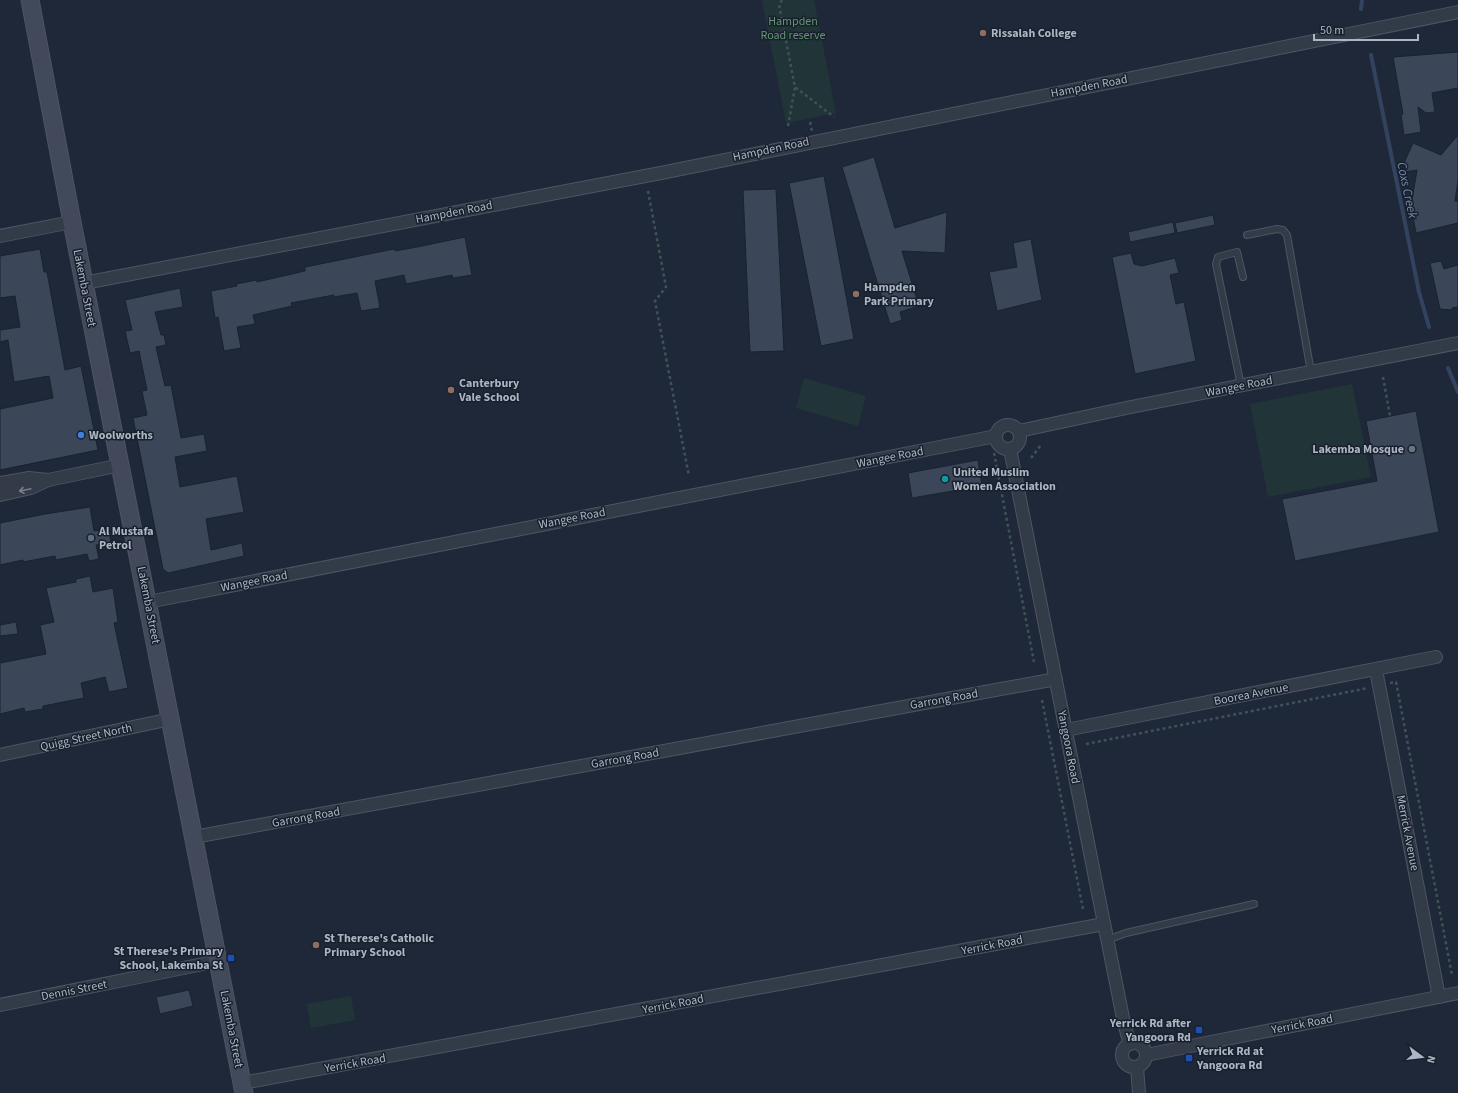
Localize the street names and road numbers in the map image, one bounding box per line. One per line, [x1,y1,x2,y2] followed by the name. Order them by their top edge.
[1049,71,1129,102] street label: Hampden Road
[731,133,811,166] street label: Hampden Road
[414,197,494,228] street label: Hampden Road
[69,248,100,328] street label: Lakemba Street
[1204,372,1274,401] street label: Wangee Road
[855,443,925,472] street label: Wangee Road
[537,504,607,533] street label: Wangee Road
[133,565,164,645] street label: Lakemba Street
[219,567,289,596] street label: Wangee Road
[1213,679,1290,710] street label: Boorea Avenue
[909,685,980,714] street label: Garrong Road
[1053,708,1084,785] street label: Yangoora Road
[39,719,134,756] street label: Quigg Street North
[590,744,661,773] street label: Garrong Road
[1392,794,1423,872] street label: Merrick Avenue
[271,803,342,832] street label: Garrong Road
[959,931,1024,960] street label: Yerrick Road
[40,976,109,1005] street label: Dennis Street
[216,989,247,1069] street label: Lakemba Street
[640,990,705,1019] street label: Yerrick Road
[1269,1010,1334,1039] street label: Yerrick Road
[322,1050,387,1077] street label: Yerrick Road

